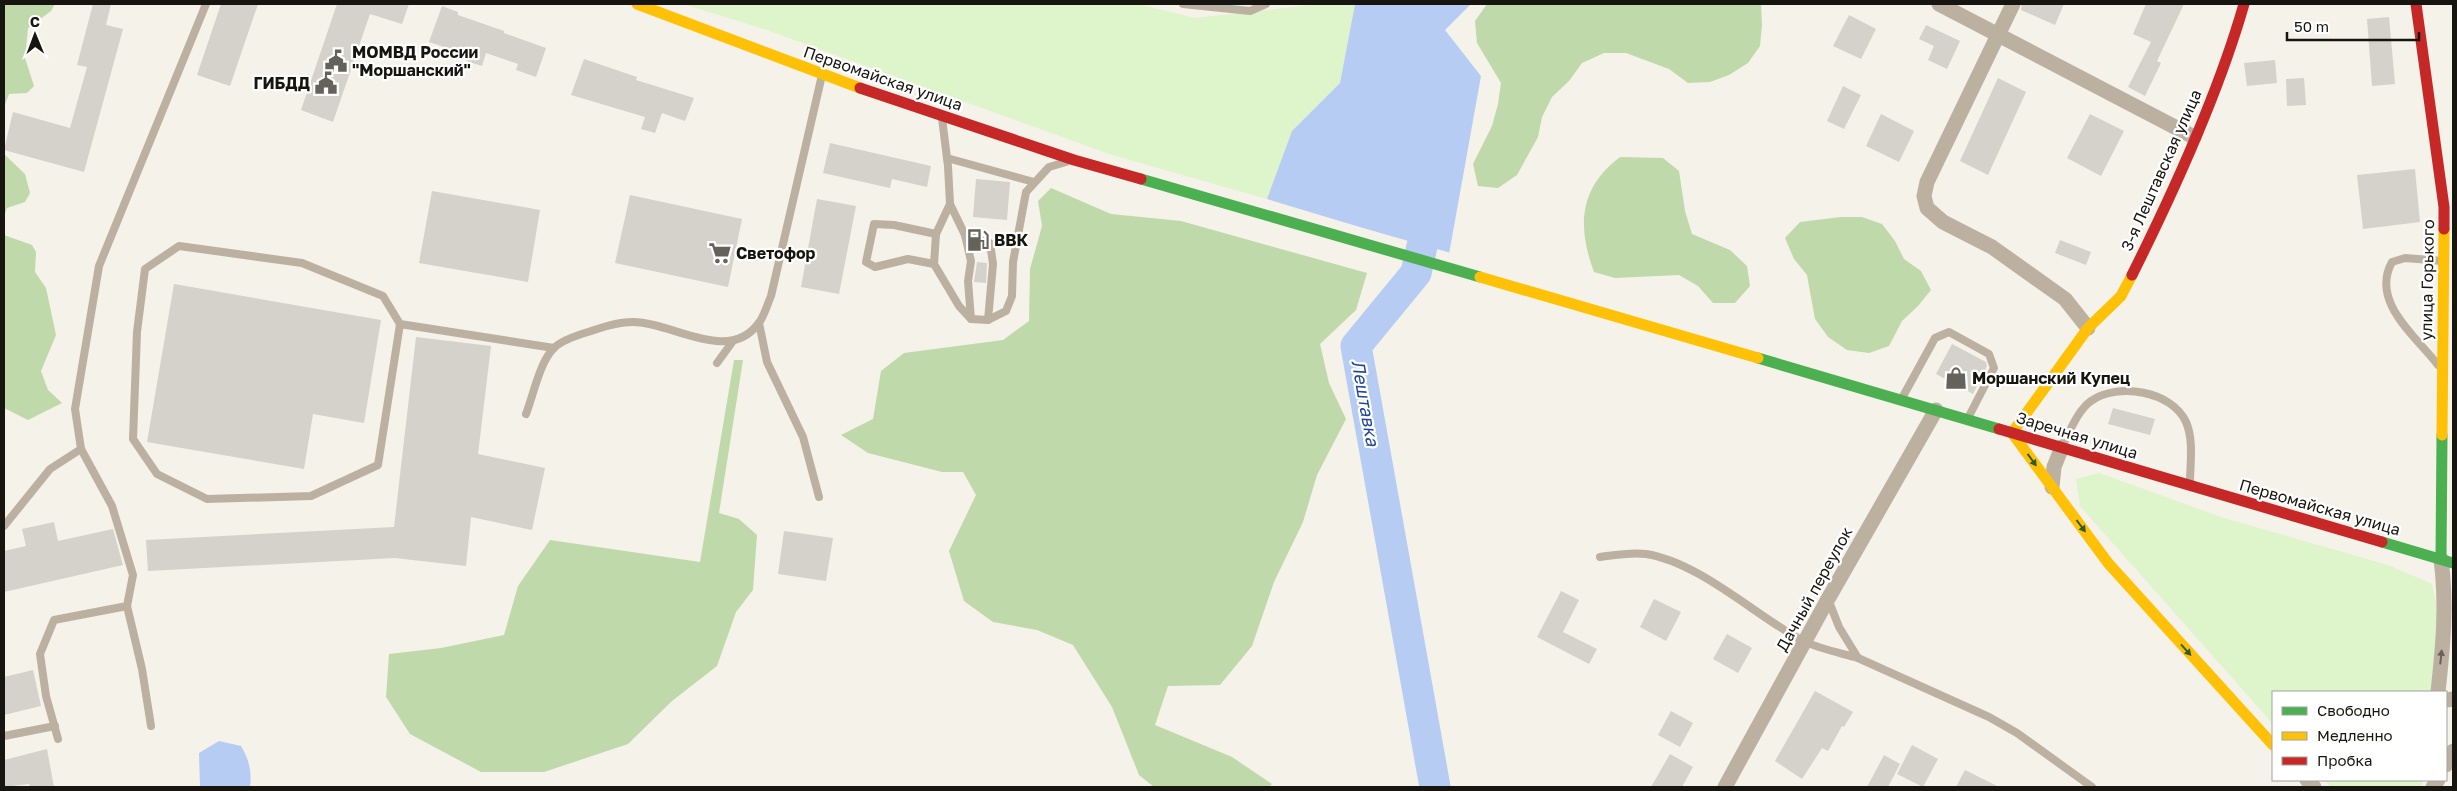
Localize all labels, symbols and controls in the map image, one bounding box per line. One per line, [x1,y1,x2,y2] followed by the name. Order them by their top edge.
[10,10,60,60] north arrow
[2287,10,2420,42] scale bar
[30,13,40,30] text: С
[2294,17,2329,35] text: 50 m
[801,41,965,115] street label: Первомайская улица
[352,42,478,80] place label: МОМВД России "Моршанский"
[323,48,349,74] public building icon: МОМВД России "Моршанский"
[313,70,339,96] public building icon: ГИБДД
[253,73,310,93] place label: ГИБДД
[2116,86,2206,254] street label: 3-я Лештавская улица
[2416,219,2438,341] street label: улица Горького
[965,227,991,253] fuel station icon: ВВК
[994,230,1029,250] place label: ВВК
[707,240,733,266] supermarket icon: Светофор
[736,243,816,263] place label: Светофор
[1348,358,1385,449] water label: Лештавка
[1943,365,1969,391] shop icon: Моршанский Купец
[1972,368,2130,388] place label: Моршанский Купец
[2014,407,2140,463] street label: Заречная улица
[2027,453,2037,467] one-way arrow
[2237,474,2403,540] street label: Первомайская улица
[2075,519,2086,532] one-way arrow
[1771,523,1857,655] street label: Дачный переулок
[2180,644,2192,656] one-way arrow
[2438,649,2446,665] one-way arrow
[2272,691,2447,781] legend
[2317,701,2390,719] text: Свободно
[2317,726,2393,744] text: Медленно
[2317,751,2372,769] text: Пробка

